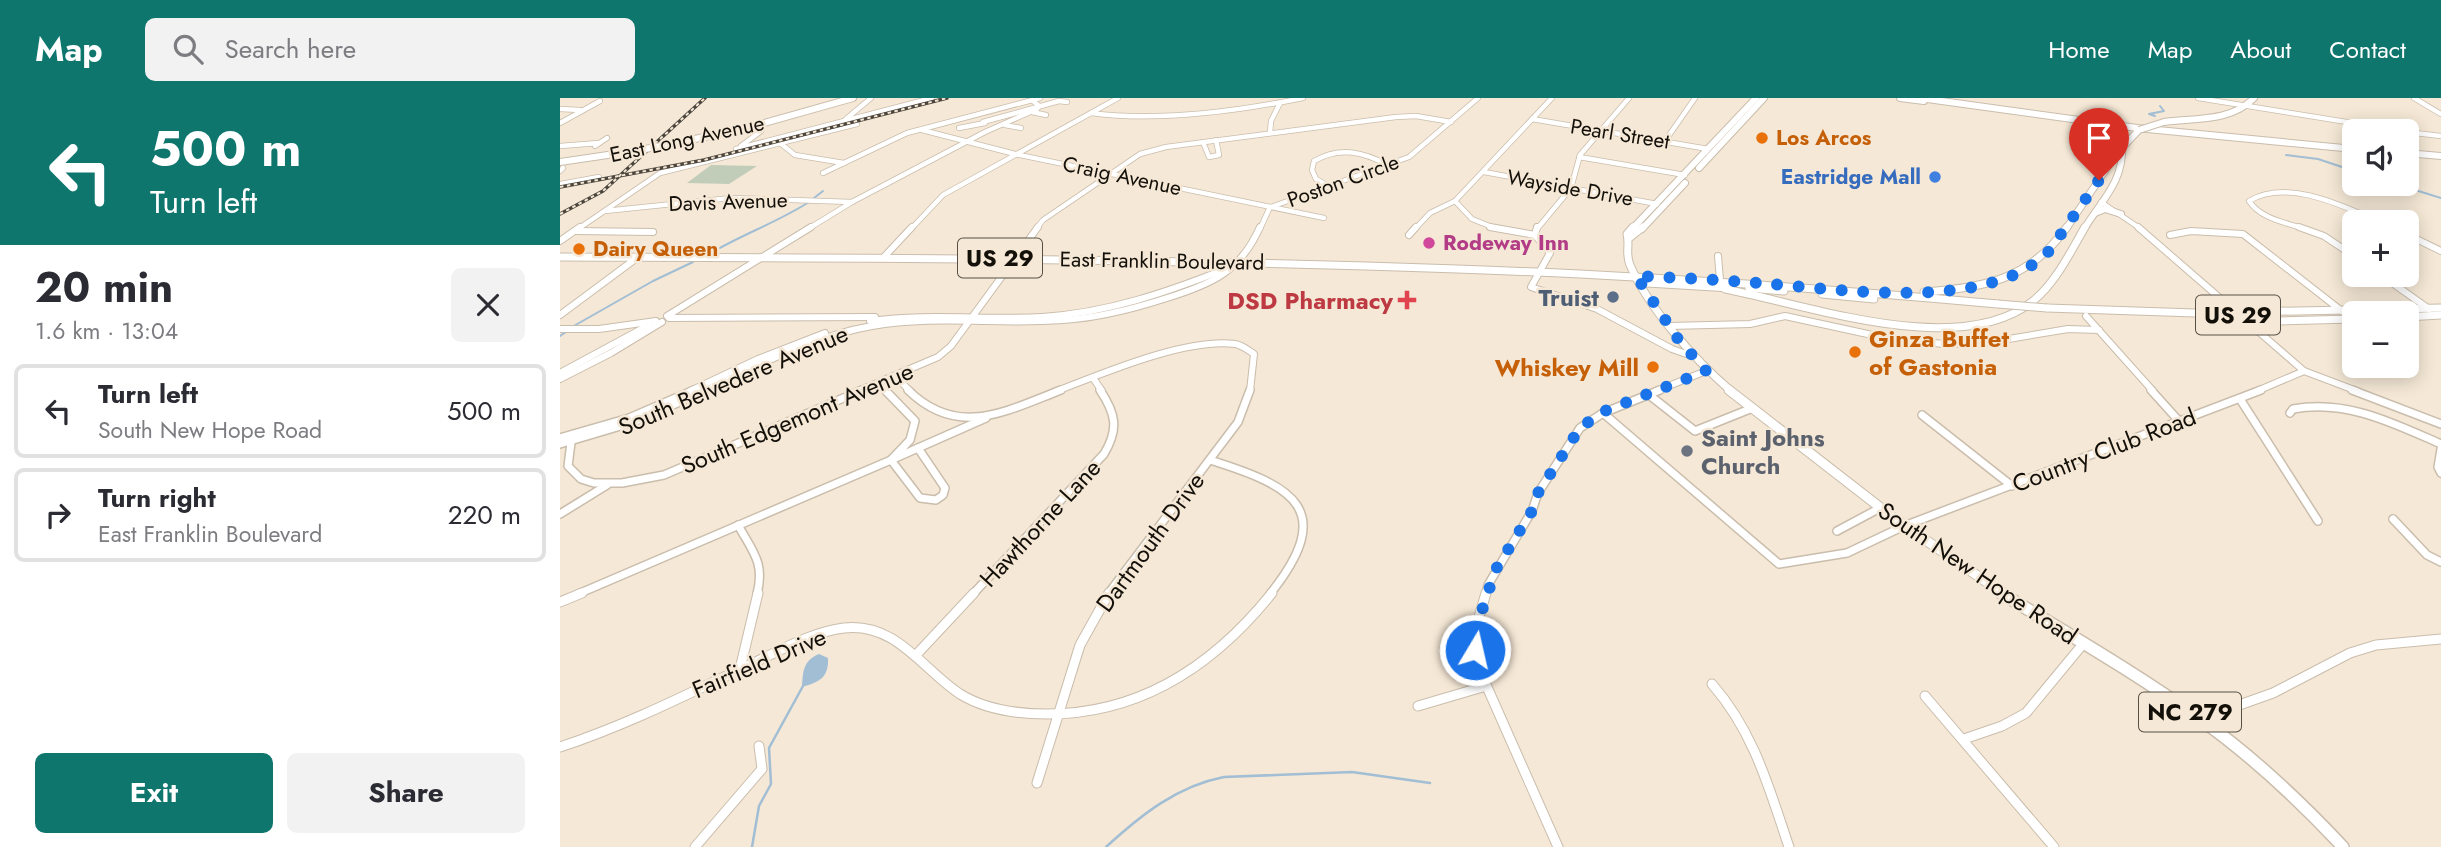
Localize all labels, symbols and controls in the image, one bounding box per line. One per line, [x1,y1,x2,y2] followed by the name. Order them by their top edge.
[145,18,635,81] search box
[35,26,103,73] text: Map
[169,30,207,68] icon: search
[225,30,356,68] text: Search here
[2048,32,2110,67] text: Home
[2148,32,2192,67] text: Map
[2230,32,2291,67] text: About
[2329,32,2406,67] text: Contact
[607,108,767,170] street label: East Long Avenue
[2069,108,2129,180] pin
[1568,111,1672,157] street label: Pearl Street
[150,114,301,184] text: 500 m
[2080,119,2118,157] icon: arrive
[2342,119,2419,378] map controls
[2342,119,2419,196] button: sound
[1776,123,1872,153] place label: Los Arcos
[35,126,126,217] icon: left
[1754,130,1770,146] marker: Los Arcos
[1283,147,1403,215] street label: Poston Circle
[1060,149,1184,203] street label: Craig Avenue
[1505,162,1636,214] street label: Wayside Drive
[1781,162,1921,192] place label: Eastridge Mall
[1927,169,1943,185] marker: Eastridge Mall
[150,179,257,225] text: Turn left
[668,185,788,219] street label: Davis Avenue
[2342,210,2419,287] button: +
[1443,228,1569,258] place label: Rodeway Inn
[593,234,718,264] place label: Dairy Queen
[1421,235,1437,251] marker: Rodeway Inn
[958,238,1042,278] road number: US 29
[571,241,587,257] marker: Dairy Queen
[1059,244,1265,278] street label: East Franklin Boulevard
[35,257,173,318] text: 20 min
[451,268,525,342] button: close
[1539,280,1599,315] place label: Truist
[1227,283,1393,318] place label: DSD Pharmacy
[1605,289,1621,305] marker: Truist
[1399,292,1415,308] marker: DSD Pharmacy
[2196,296,2280,334] road number: US 29
[2342,301,2419,378] button: −
[35,314,178,348] text: 1.6 km · 13:04
[613,316,853,444] street label: South Belvedere Avenue
[1869,321,2010,384] place label: Ginza Buffet of Gastonia
[1847,344,1863,360] marker: Ginza Buffet of Gastonia
[1495,350,1639,385] place label: Whiskey Mill
[675,353,919,483] street label: South Edgemont Avenue
[1645,359,1661,375] marker: Whiskey Mill
[98,375,198,413] text: Turn left
[39,392,77,430] icon: left
[447,392,521,430] text: 500 m
[2007,399,2201,501] street label: Country Club Road
[98,413,322,447] text: South New Hope Road
[1701,420,1825,483] place label: Saint Johns Church
[1679,443,1695,459] marker: Saint Johns Church
[971,451,1109,595] street label: Hawthorne Lane
[1087,465,1213,619] street label: Dartmouth Drive
[98,479,216,517] text: Turn right
[1871,493,2085,653] street label: South New Hope Road
[39,496,77,534] icon: right
[448,496,521,534] text: 220 m
[98,517,322,551] text: East Franklin Boulevard
[1438,613,1512,687] position arrow
[687,619,831,707] street label: Fairfield Drive
[2139,692,2241,732] road number: NC 279
[35,753,273,833] button: Exit
[287,753,525,833] button: Share

